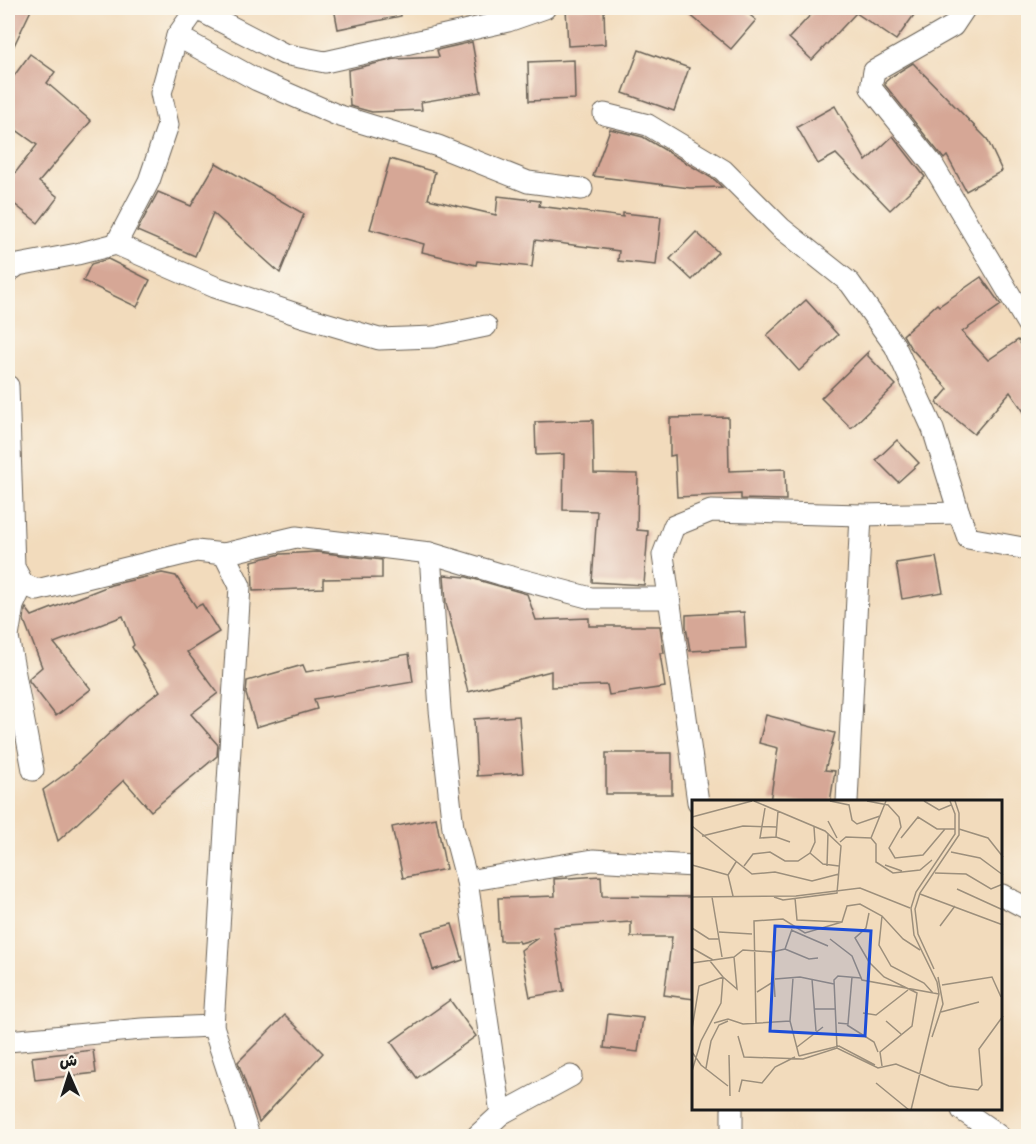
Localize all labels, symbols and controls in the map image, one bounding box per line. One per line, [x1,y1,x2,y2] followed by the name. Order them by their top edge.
[692,800,1003,1111] inset map
[39,1045,99,1105] north arrow
[59,1052,78,1070] text: ش

